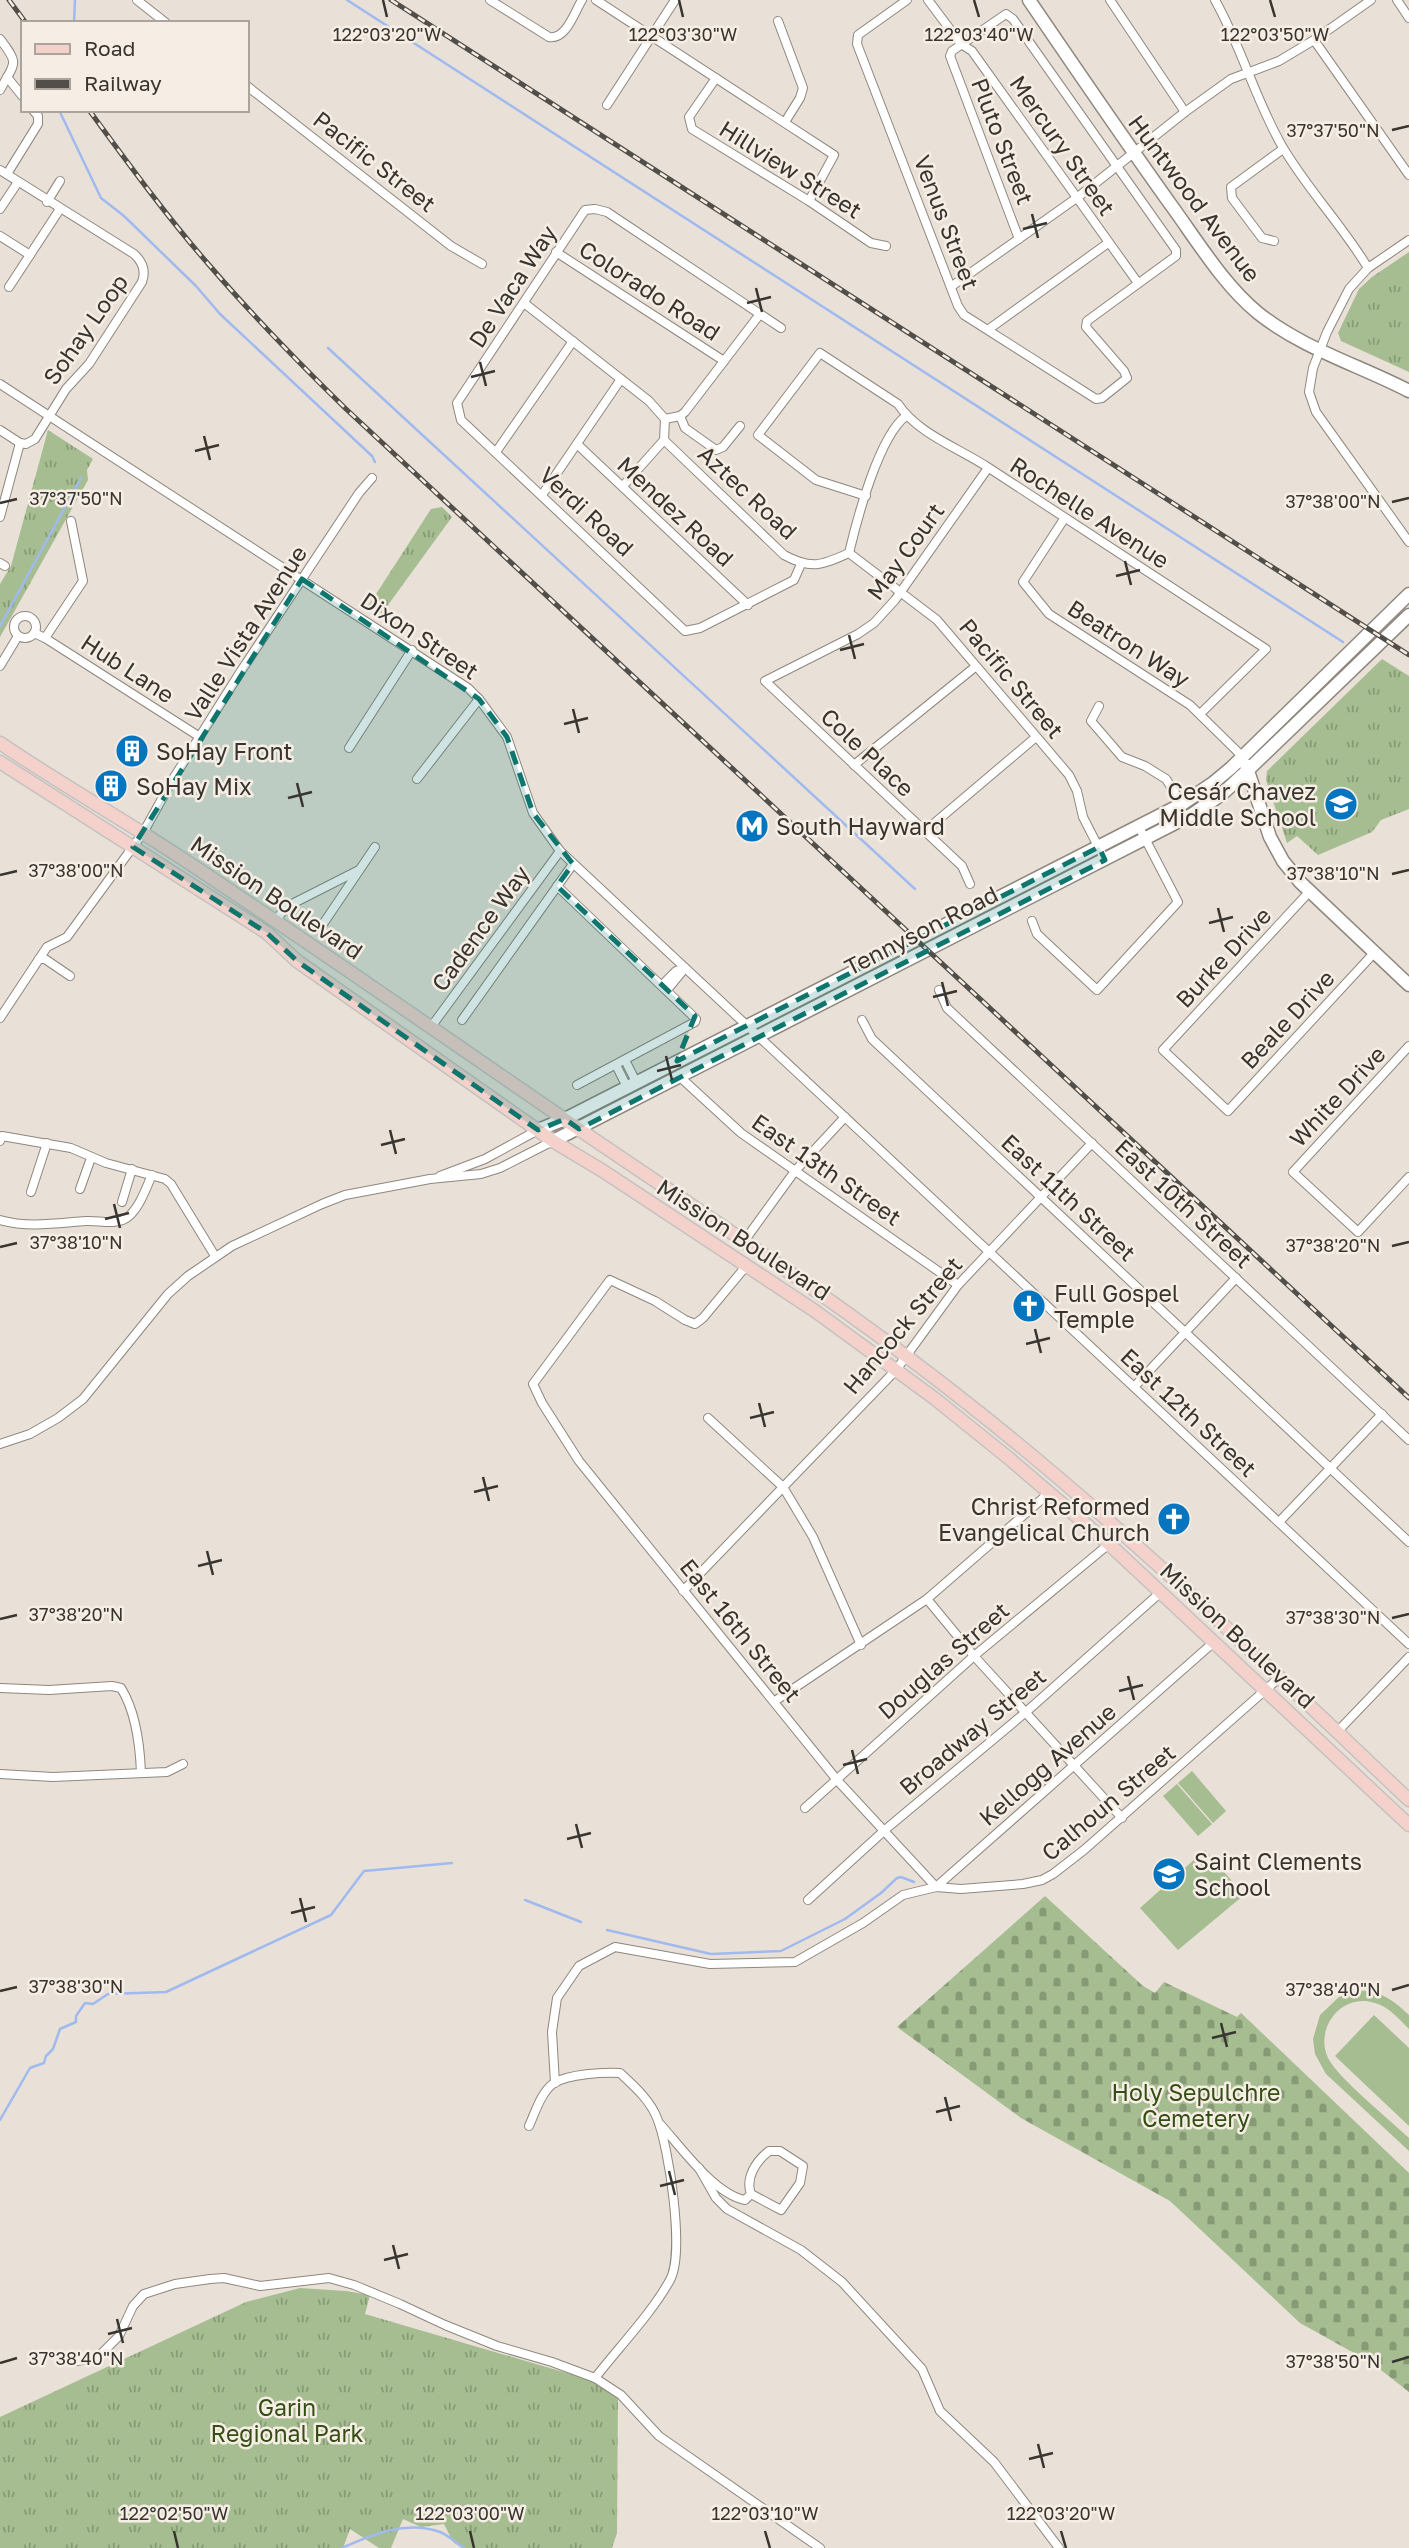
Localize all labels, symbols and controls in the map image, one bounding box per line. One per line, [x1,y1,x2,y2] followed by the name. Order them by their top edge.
[21,21,248,112] legend
[333,23,441,45] text: 122°03'20"W
[629,23,737,45] text: 122°03'30"W
[924,23,1034,45] text: 122°03'40"W
[1221,23,1329,45] text: 122°03'50"W
[84,35,135,61] text: Road
[84,70,162,96] text: Railway
[1004,70,1122,220] street label: Mercury Street
[966,74,1040,208] street label: Pluto Street
[308,105,442,217] street label: Pacific Street
[1123,109,1267,287] street label: Huntwood Avenue
[715,114,867,224] street label: Hillview Street
[1286,119,1380,141] text: 37°37'50"N
[909,151,985,293] street label: Venus Street
[462,220,562,352] street label: De Vaca Way
[574,234,726,346] street label: Colorado Road
[37,268,133,390] street label: Sohay Loop
[693,439,803,545] street label: Aztec Road
[612,450,740,572] street label: Mendez Road
[1005,450,1175,574] street label: Rochelle Avenue
[534,460,640,562] street label: Verdi Road
[29,487,123,509] text: 37°37'50"N
[1285,490,1381,512] text: 37°38'00"N
[860,497,950,605] street label: May Court
[178,540,312,726] street label: Valle Vista Avenue
[356,585,484,685] street label: Dixon Street
[1063,593,1195,693] street label: Beatron Way
[954,613,1070,743] street label: Pacific Street
[76,628,180,708] street label: Hub Lane
[816,702,920,802] street label: Cole Place
[113,732,151,770] building icon: SoHay Front
[156,737,293,765] place label: SoHay Front
[92,767,130,805] building icon: SoHay Mix
[136,772,252,800] place label: SoHay Mix
[1159,777,1316,831] place label: Cesár Chavez Middle School
[1322,785,1360,823] school or university icon: Cesár Chavez Middle School
[733,807,771,845] metro station icon: South Hayward
[776,812,945,840] place label: South Hayward
[186,829,368,965] street label: Mission Boulevard
[28,859,124,881] text: 37°38'00"N
[425,860,535,996] street label: Cadence Way
[1286,862,1380,884] text: 37°38'10"N
[840,879,1002,981] street label: Tennyson Road
[1169,901,1277,1013] street label: Burke Drive
[1234,964,1340,1074] street label: Beale Drive
[1283,1040,1391,1152] street label: White Drive
[747,1107,907,1231] street label: East 13th Street
[996,1128,1142,1266] street label: East 11th Street
[1110,1133,1258,1273] street label: East 10th Street
[652,1172,836,1306] street label: Mission Boulevard
[29,1231,123,1253] text: 37°38'10"N
[1286,1234,1380,1256] text: 37°38'20"N
[837,1251,967,1399] street label: Hancock Street
[1054,1279,1179,1333] place label: Full Gospel Temple
[1010,1287,1048,1325] church icon: Full Gospel Temple
[1115,1342,1263,1482] street label: East 12th Street
[938,1492,1150,1546] place label: Christ Reformed Evangelical Church
[1155,1500,1193,1538] church icon: Christ Reformed Evangelical Church
[675,1553,807,1707] street label: East 16th Street
[1155,1556,1321,1714] street label: Mission Boulevard
[872,1596,1014,1724] street label: Douglas Street
[29,1603,123,1625] text: 37°38'20"N
[1286,1606,1380,1628] text: 37°38'30"N
[893,1662,1051,1800] street label: Broadway Street
[973,1697,1121,1831] street label: Kellogg Avenue
[1035,1738,1181,1866] street label: Calhoun Street
[1194,1847,1362,1901] place label: Saint Clements School
[1150,1855,1188,1893] school or university icon: Saint Clements School
[29,1975,123,1997] text: 37°38'30"N
[1285,1978,1381,2000] text: 37°38'40"N
[1112,2078,1280,2132] park label: Holy Sepulchre Cemetery
[28,2347,124,2369] text: 37°38'40"N
[1286,2350,1380,2372] text: 37°38'50"N
[211,2393,363,2447] park label: Garin Regional Park
[120,2502,228,2524] text: 122°02'50"W
[415,2502,525,2524] text: 122°03'00"W
[712,2502,818,2524] text: 122°03'10"W
[1007,2502,1115,2524] text: 122°03'20"W

